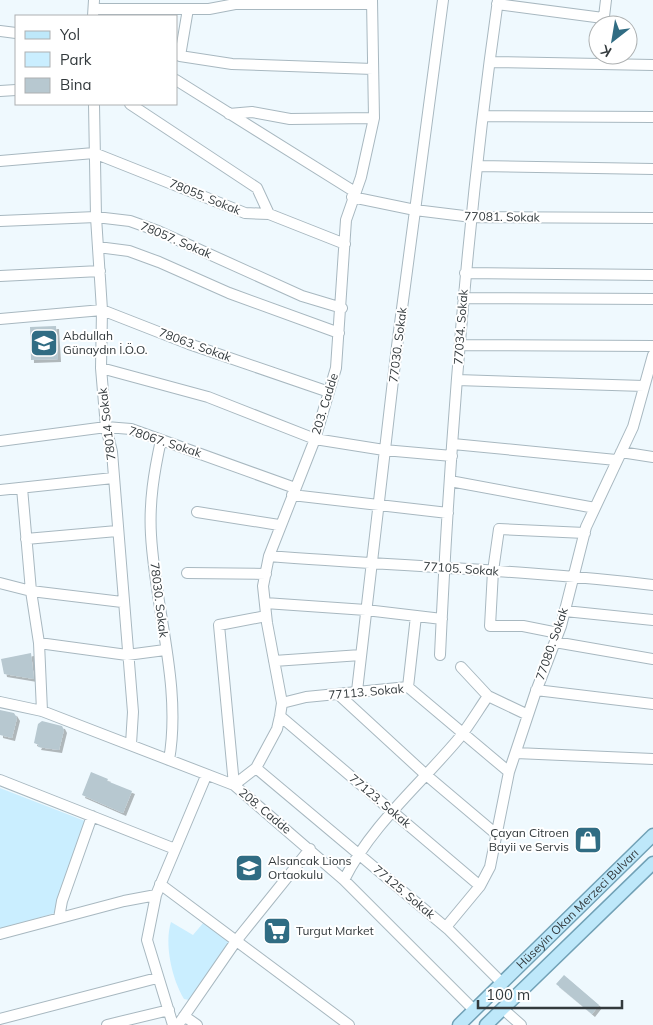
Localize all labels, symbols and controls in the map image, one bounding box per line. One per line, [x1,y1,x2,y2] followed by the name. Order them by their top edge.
[15,15,178,105] legend
[588,15,638,65] north arrow
[59,25,80,44] text: Yol
[597,41,615,61] text: K
[60,50,92,69] text: Park
[60,75,92,94] text: Bina
[167,175,244,218] street label: 78055. Sokak
[464,208,541,225] street label: 77081. Sokak
[138,218,215,262] street label: 78057. Sokak
[450,288,471,365] street label: 77034. Sokak
[385,306,410,383] street label: 77030. Sokak
[157,325,234,365] street label: 78063. Sokak
[29,328,59,358] school or university icon: Abdullah Günaydın İ.Ö.O.
[63,328,147,357] place label: Abdullah Günaydın İ.Ö.O.
[308,371,341,436] street label: 203. Cadde
[95,386,118,461] street label: 78014 Sokak
[127,423,204,461] street label: 78067. Sokak
[423,558,500,579] street label: 77105. Sokak
[147,561,172,639] street label: 78030. Sokak
[532,605,571,682] street label: 77080. Sokak
[328,681,405,702] street label: 77113. Sokak
[347,771,415,831] street label: 77123. Sokak
[236,784,295,837] street label: 208. Cadde
[489,825,569,854] place label: Çayan Citroen Bayii ve Servis
[573,825,603,855] shop icon: Çayan Citroen Bayii ve Servis
[513,845,642,972] street label: Hüseyin Okan Merzeci Bulvarı
[234,853,264,883] school or university icon: Alsancak Lions Ortaokulu
[268,853,352,882] place label: Alsancak Lions Ortaokulu
[371,862,439,922] street label: 77125. Sokak
[262,916,292,946] supermarket icon: Turgut Market
[296,923,374,938] place label: Turgut Market
[478,978,622,1010] scale bar
[486,985,530,1004] text: 100 m

